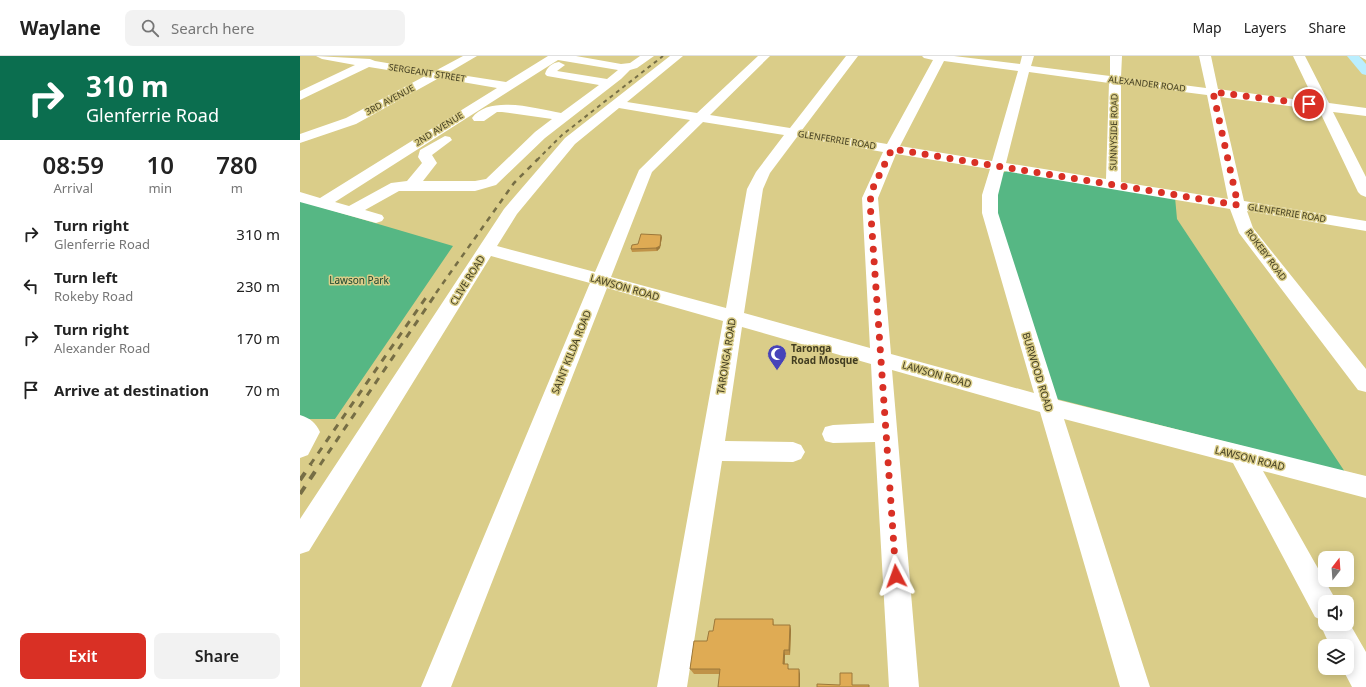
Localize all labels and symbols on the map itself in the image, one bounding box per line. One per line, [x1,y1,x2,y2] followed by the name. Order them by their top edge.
[388,60,466,85] street label: SERGEANT STREET
[1108,72,1187,95] street label: ALEXANDER ROAD
[363,81,417,118] street label: 3RD AVENUE
[1292,87,1326,121] pin
[1106,93,1121,171] street label: SUNNYSIDE ROAD
[412,108,466,149] street label: 2ND AVENUE
[797,127,878,152] street label: GLENFERRIE ROAD
[1247,200,1328,225] street label: GLENFERRIE ROAD
[1243,226,1290,283] street label: ROKEBY ROAD
[446,252,488,308] street label: CLIVE ROAD
[589,270,661,304] street label: LAWSON ROAD
[329,273,389,287] park label: Lawson Park
[548,308,594,396] street label: SAINT KILDA ROAD
[713,317,739,395] street label: TARONGA ROAD
[1019,331,1057,413] street label: BURWOOD ROAD
[791,341,858,367] place label: Taronga Road Mosque
[766,343,788,371] mosque icon: Taronga Road Mosque
[901,357,973,391] street label: LAWSON ROAD
[1214,443,1286,473] street label: LAWSON ROAD
[1318,551,1354,587] north arrow
[875,555,917,597] position arrow

